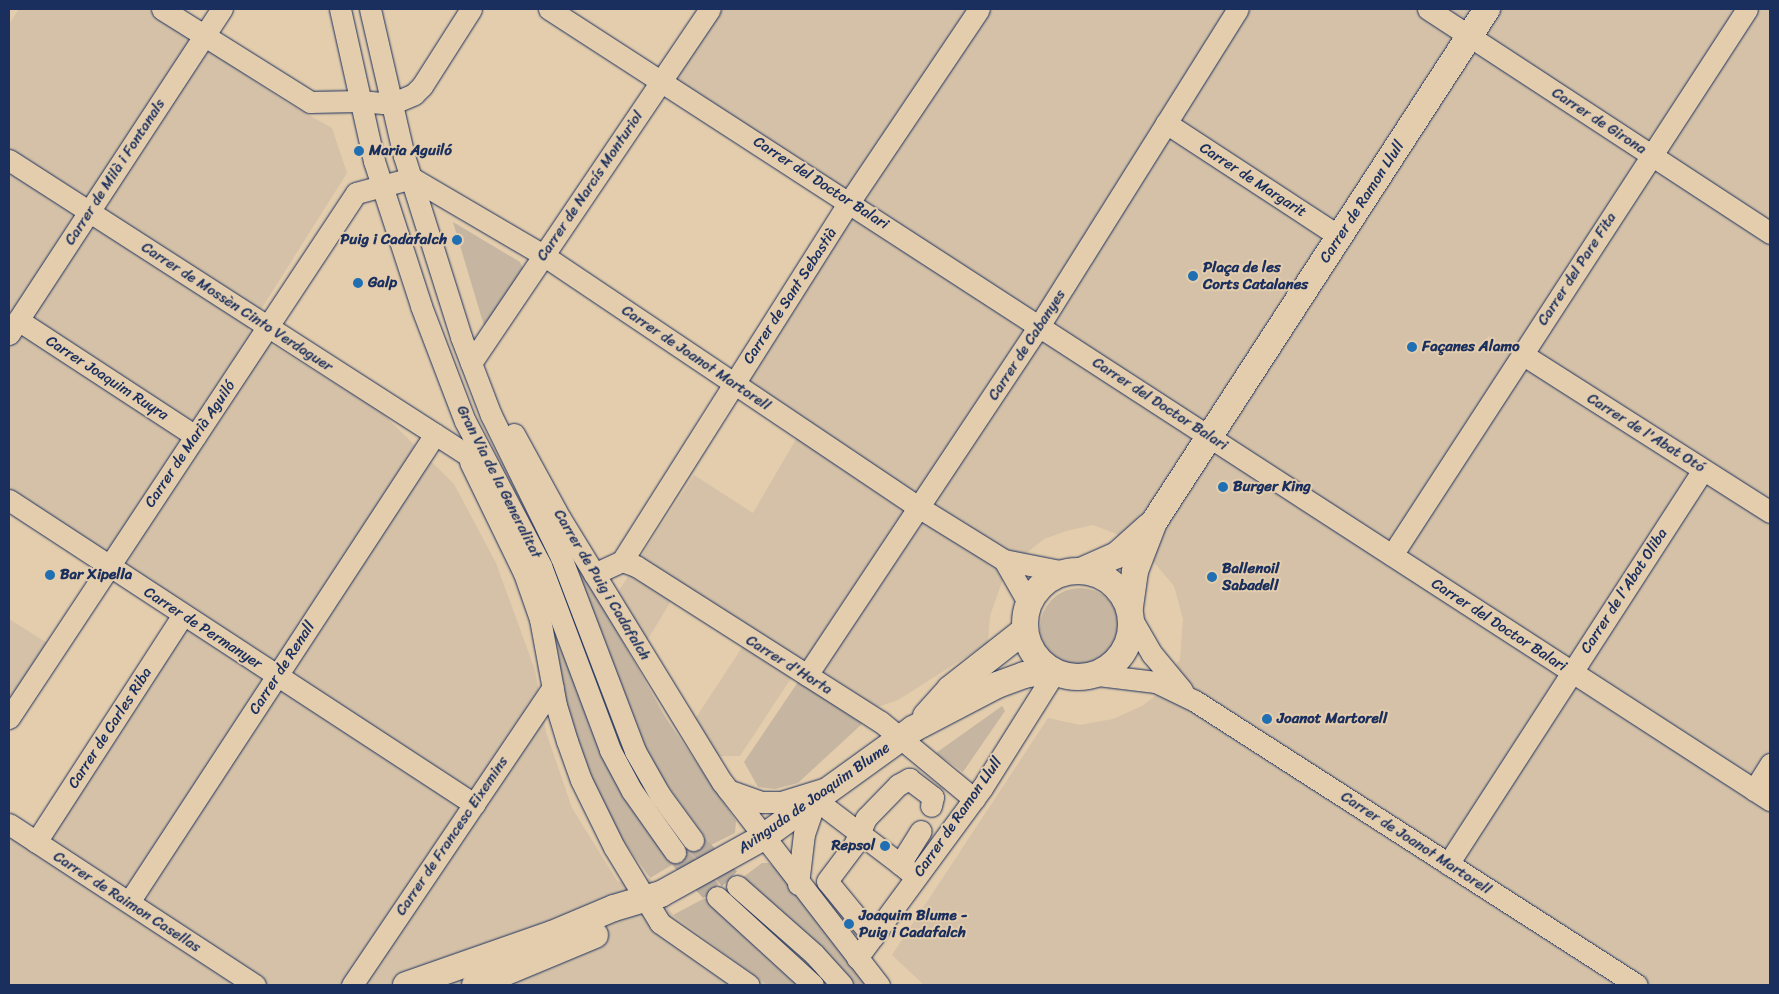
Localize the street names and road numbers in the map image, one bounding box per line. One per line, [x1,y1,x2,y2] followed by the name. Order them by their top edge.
[1548,84,1650,158] street label: Carrer de Girona
[61,95,169,249] street label: Carrer de Milà i Fontanals
[533,108,647,264] street label: Carrer de Narcís Monturiol
[750,132,892,234] street label: Carrer del Doctor Balari
[1316,138,1408,266] street label: Carrer de Ramon Llull
[1196,139,1310,221] street label: Carrer de Margarit
[1534,209,1620,329] street label: Carrer del Pare Fita
[739,224,841,368] street label: Carrer de Sant Sebastià
[137,238,337,376] street label: Carrer de Mossèn Cinto Verdaguer
[984,286,1070,404] street label: Carrer de Cabanyes
[618,301,774,415] street label: Carrer de Joanot Martorell
[42,332,172,424] street label: Carrer Joaquim Ruyra
[1089,353,1231,455] street label: Carrer del Doctor Balari
[141,377,239,511] street label: Carrer de Marià Aguiló
[1584,389,1708,477] street label: Carrer de l'Abat Otó
[452,402,546,562] street label: Gran Via de la Generalitat
[550,506,654,664] street label: Carrer de Puig i Cadafalch
[1577,525,1671,657] street label: Carrer de l'Abat Oliba
[1428,574,1570,676] street label: Carrer del Doctor Balari
[140,583,266,673] street label: Carrer de Permanyer
[245,618,319,718] street label: Carrer de Renall
[742,631,836,699] street label: Carrer d'Horta
[64,664,156,792] street label: Carrer de Carles Riba
[734,739,894,857] street label: Avinguda de Joaquim Blume
[392,753,512,919] street label: Carrer de Francesc Eixemins
[910,754,1006,880] street label: Carrer de Ramon Llull
[1337,787,1495,899] street label: Carrer de Joanot Martorell
[50,847,204,957] street label: Carrer de Raimon Casellas

